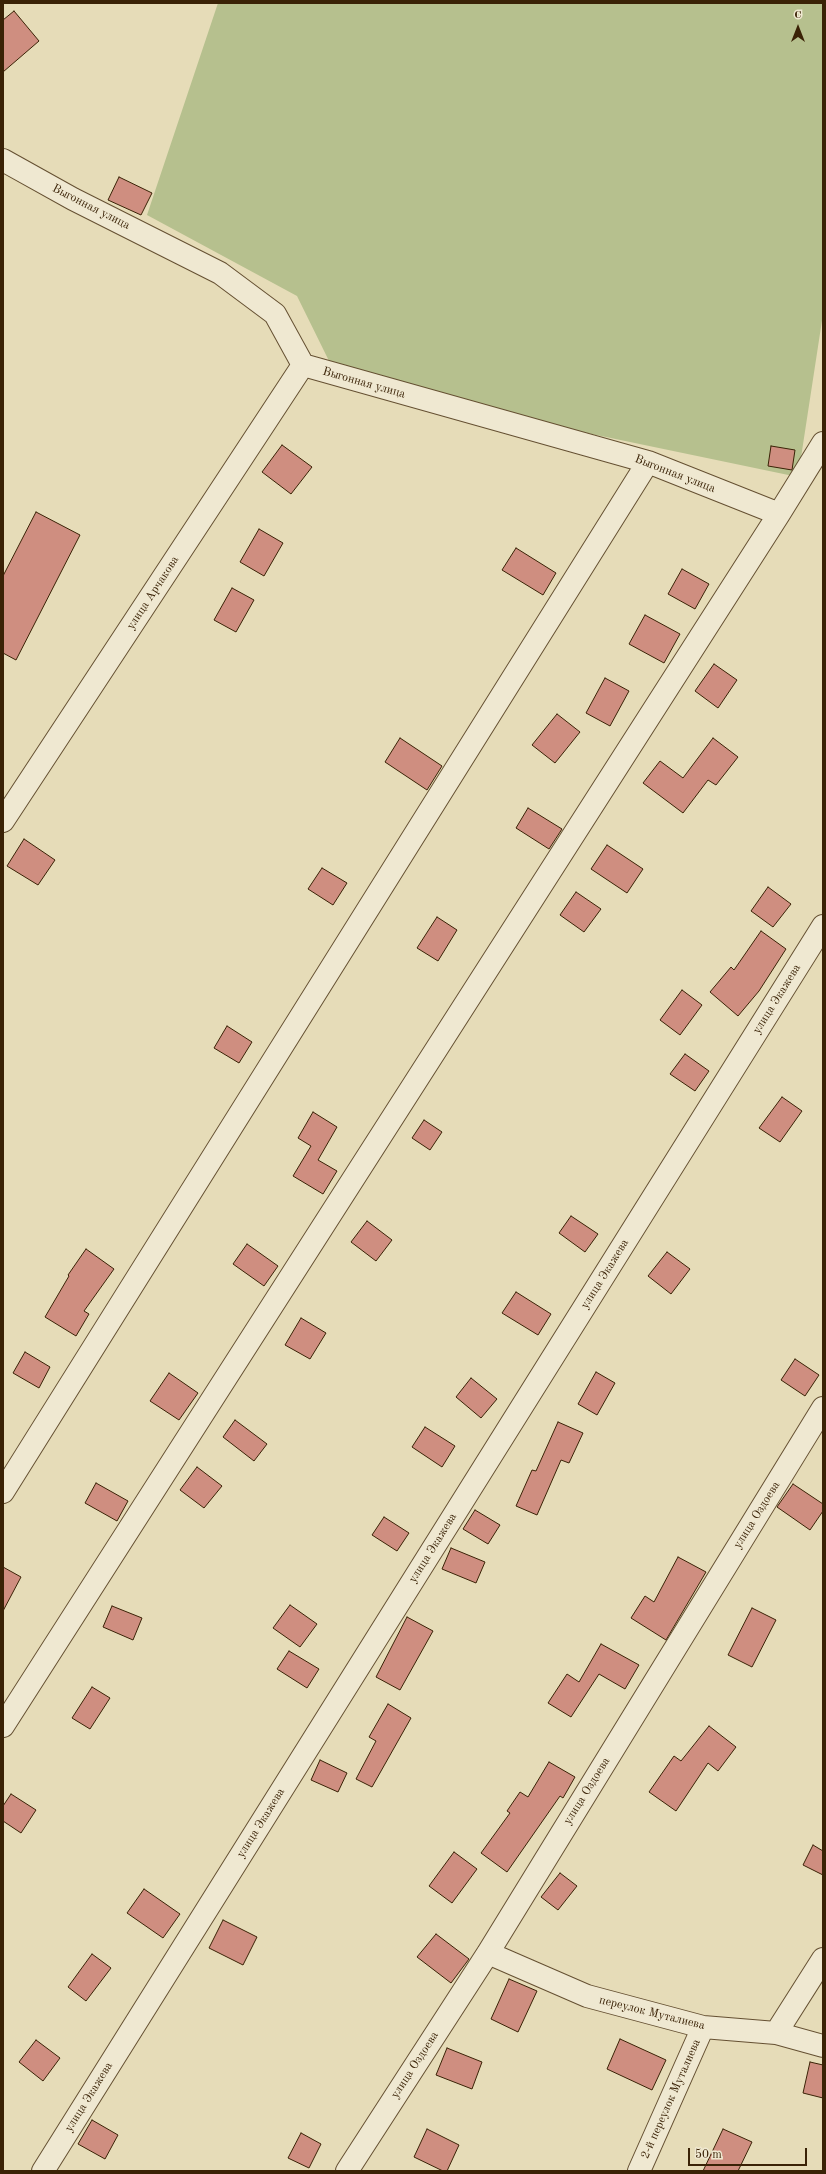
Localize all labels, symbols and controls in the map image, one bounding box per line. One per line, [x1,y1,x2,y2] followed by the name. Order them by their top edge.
[778,8,818,48] north arrow
[794,10,802,21] text: С
[50,181,132,233] street label: Выгонная улица
[321,364,407,402] street label: Выгонная улица
[633,452,717,496] street label: Выгонная улица
[124,553,182,633] street label: улица Арчакова
[750,961,804,1037] street label: улица Экажева
[578,1236,632,1312] street label: улица Экажева
[731,1479,783,1551] street label: улица Оздоева
[406,1510,460,1586] street label: улица Экажева
[561,1755,613,1827] street label: улица Оздоева
[234,1785,288,1861] street label: улица Экажева
[598,1993,706,2033] street label: переулок Муталиева
[388,2029,442,2101] street label: улица Оздоева
[638,2037,704,2161] street label: 2-й переулок Муталиева
[62,2059,116,2135] street label: улица Экажева
[690,2140,809,2166] scale bar
[695,2149,722,2161] text: 50 m

